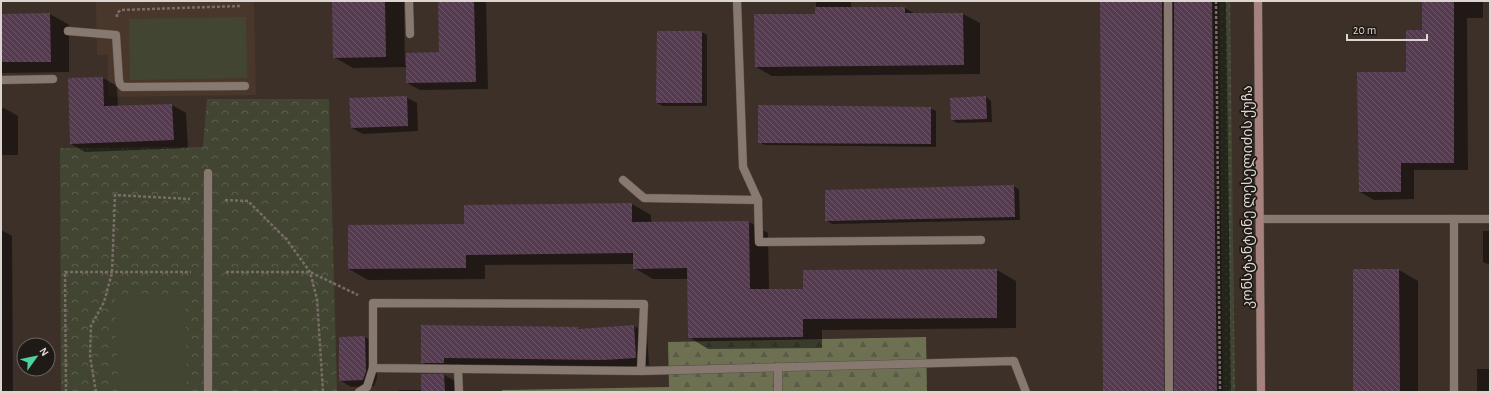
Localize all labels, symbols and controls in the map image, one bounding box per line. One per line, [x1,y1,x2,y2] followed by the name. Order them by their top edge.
[1347,16,1427,42] scale bar
[1353,24,1376,36] text: 20 m
[1241,85,1256,309] street label: კონსტანტინე ლესელიძის ქუჩა
[16,337,56,377] north arrow
[37,346,51,358] text: N

